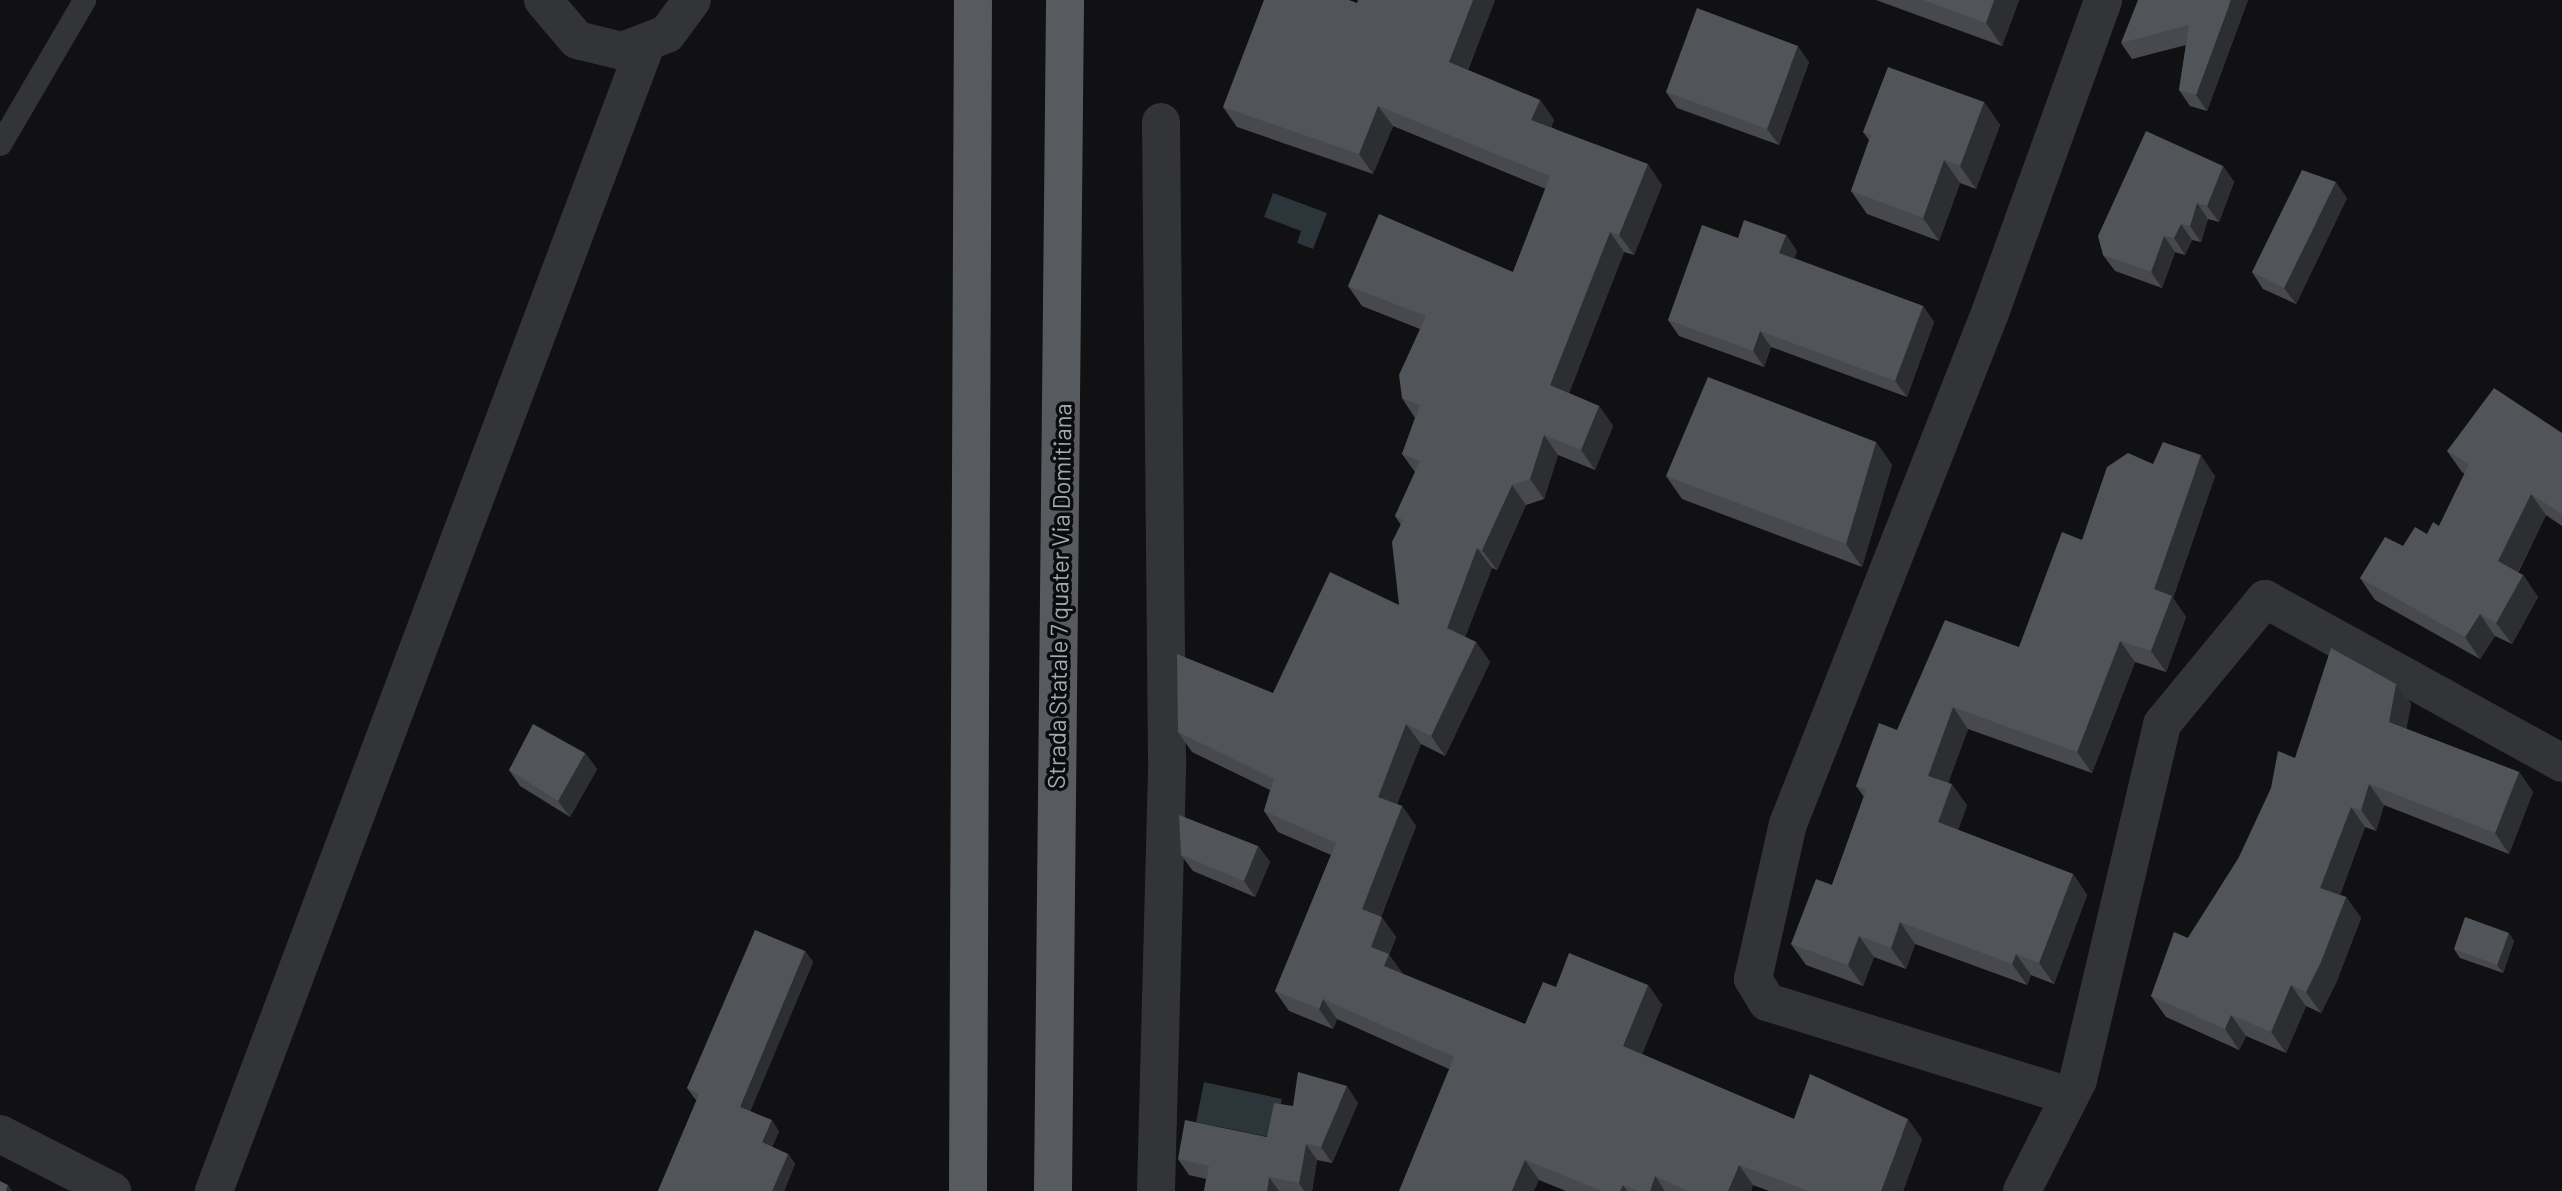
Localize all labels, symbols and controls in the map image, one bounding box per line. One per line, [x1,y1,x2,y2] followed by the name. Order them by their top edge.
[1041,403,1077,789] street label: Strada Statale 7 quater Via Domitiana

